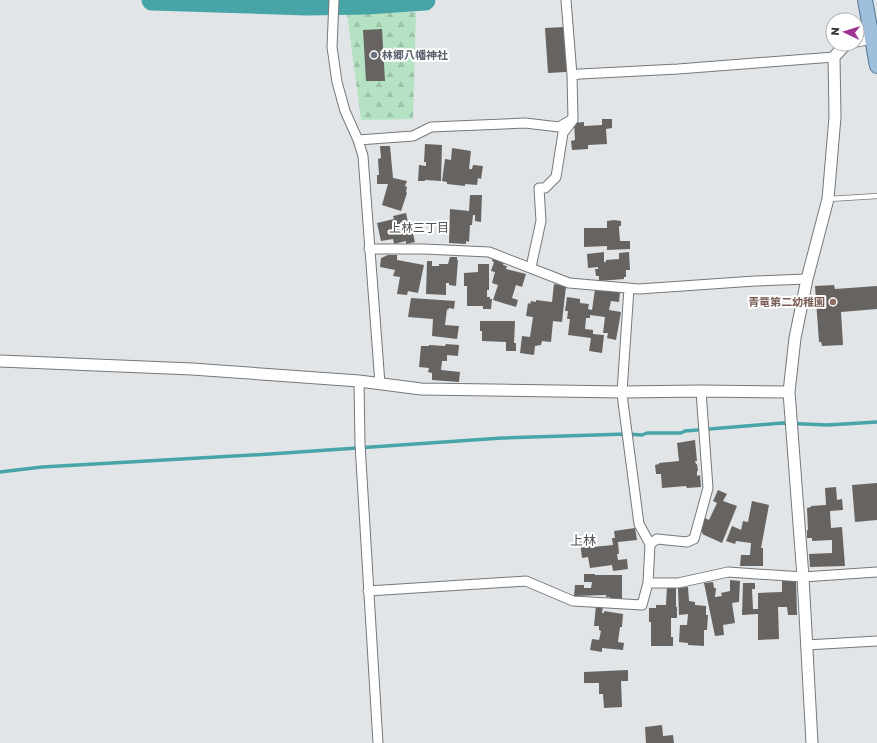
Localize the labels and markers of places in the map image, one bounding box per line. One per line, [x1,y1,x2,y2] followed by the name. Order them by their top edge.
[382,48,448,61] place label: 林郷八幡神社
[369,50,379,60] marker: 林郷八幡神社
[748,295,825,308] place label: 青竜第二幼稚園
[828,297,838,307] marker: 青竜第二幼稚園

